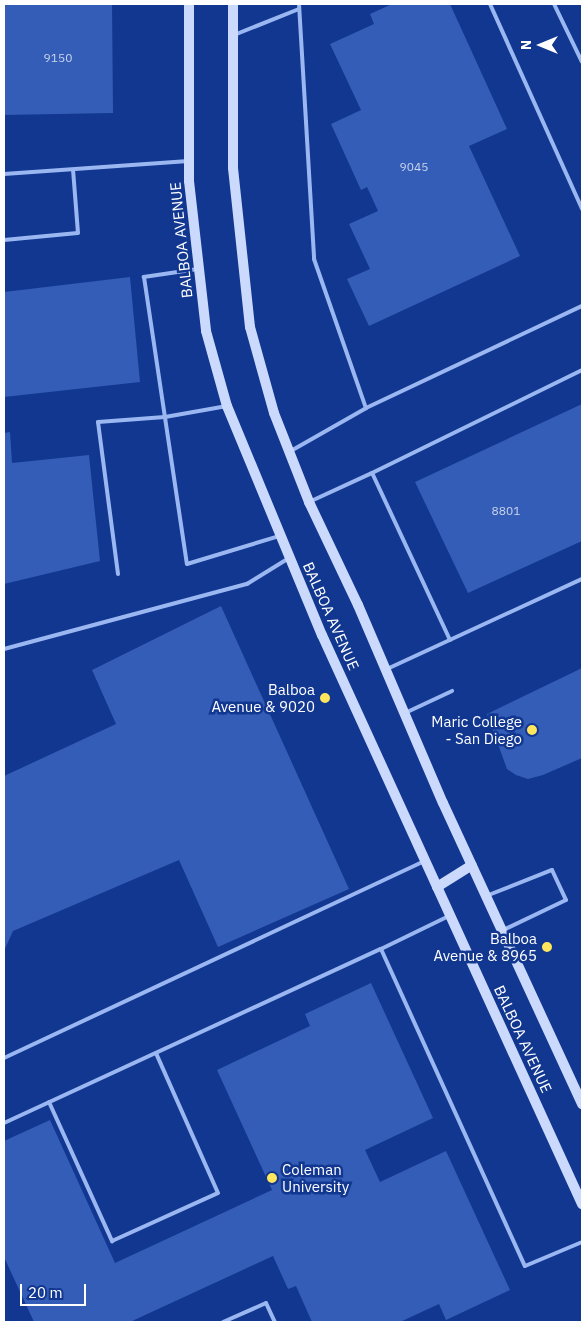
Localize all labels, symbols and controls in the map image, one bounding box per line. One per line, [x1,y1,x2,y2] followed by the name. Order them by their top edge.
[516,20,566,70] north arrow
[517,40,535,50] text: N
[44,51,72,65] house number: 9150
[400,160,428,174] house number: 9045
[166,181,196,299] street label: BALBOA AVENUE
[492,504,520,518] house number: 8801
[299,559,363,673] street label: BALBOA AVENUE
[211,680,315,715] place label: Balboa Avenue & 9020
[319,692,331,704] marker: Balboa Avenue & 9020
[431,712,522,747] place label: Maric College - San Diego
[526,724,538,736] marker: Maric College - San Diego
[433,929,537,964] place label: Balboa Avenue & 8965
[541,941,553,953] marker: Balboa Avenue & 8965
[490,982,556,1096] street label: BALBOA AVENUE
[282,1160,349,1195] place label: Coleman University
[266,1172,278,1184] marker: Coleman University
[22,1274,89,1306] scale bar
[28,1283,63,1302] text: 20 m

